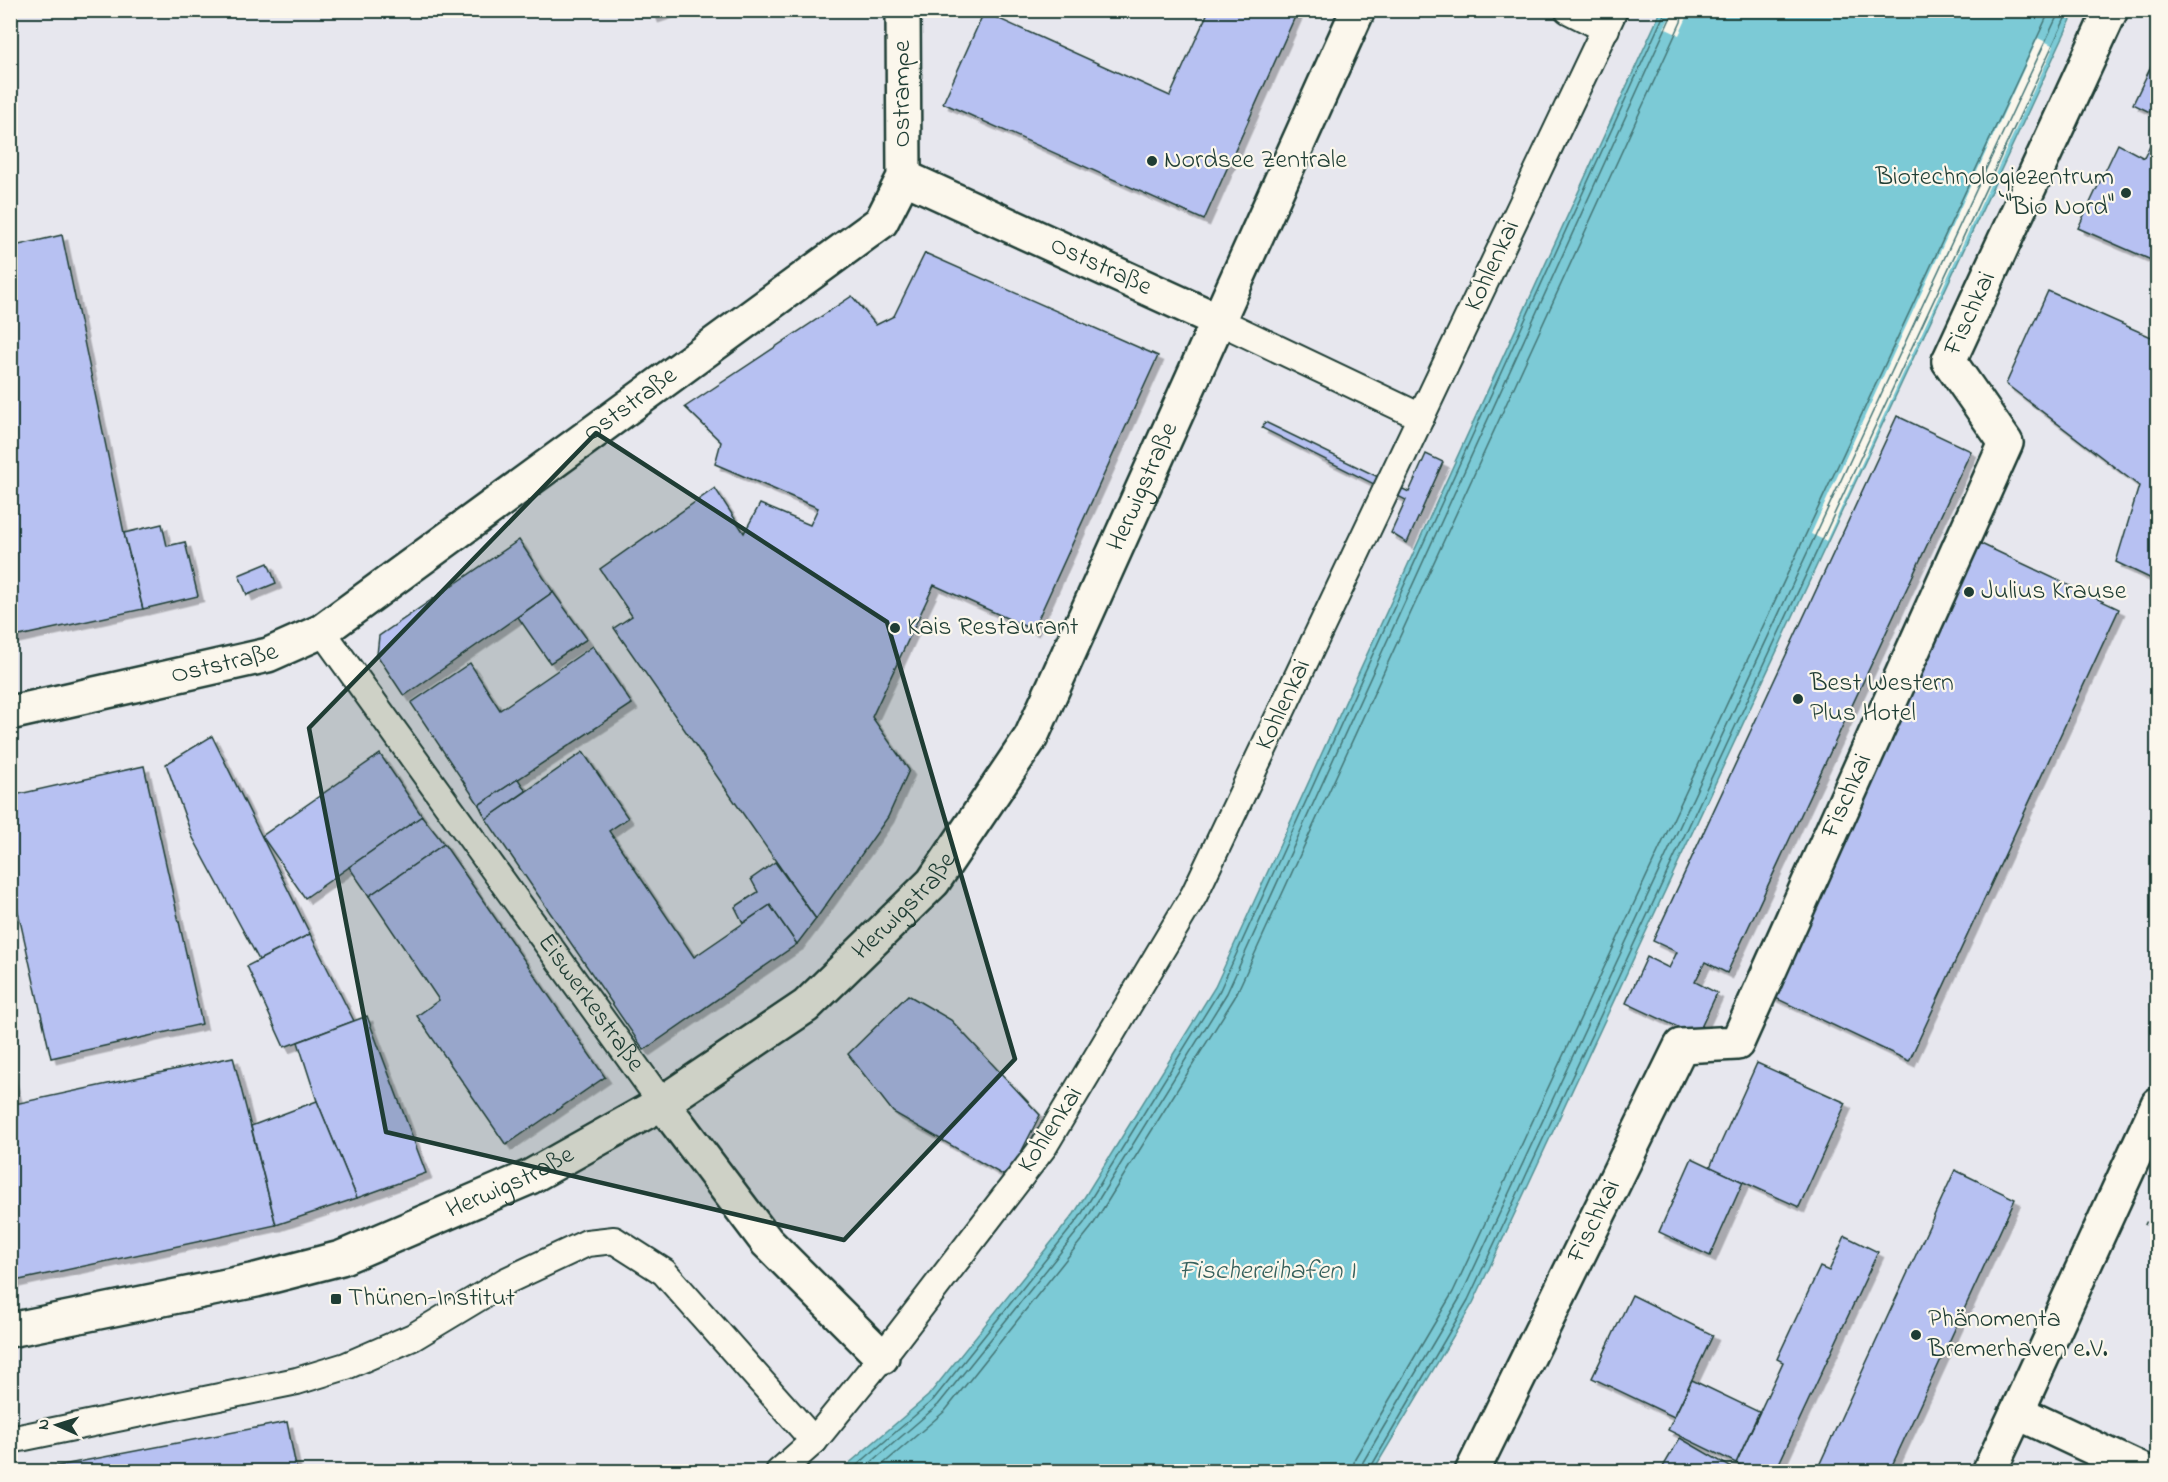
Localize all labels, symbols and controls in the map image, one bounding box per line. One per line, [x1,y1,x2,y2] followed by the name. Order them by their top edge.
[884,40,922,148] street label: Ostrampe
[1164,142,1347,180] place label: Nordsee Zentrale
[1145,154,1159,168] marker: Nordsee Zentrale
[1874,159,2114,227] place label: Biotechnologiezentrum "Bio Nord"
[2119,186,2133,200] marker: Biotechnologiezentrum "Bio Nord"
[1455,214,1531,318] street label: Kohlenkai
[1043,227,1158,307] street label: Oststraße
[1935,266,2007,363] street label: Fischkai
[576,358,686,453] street label: Oststraße
[1098,416,1189,558] street label: Herwigstraße
[1981,573,2127,611] place label: Julius Krause
[1962,585,1976,599] marker: Julius Krause
[907,609,1079,647] place label: Kais Restaurant
[888,621,902,635] marker: Kais Restaurant
[168,634,285,695] street label: Oststraße
[1246,653,1322,757] street label: Kohlenkai
[1809,665,1954,733] place label: Best Western Plus Hotel
[1791,692,1805,706] marker: Best Western Plus Hotel
[1812,748,1883,845] street label: Fischkai
[844,845,967,969] street label: Herwigstraße
[527,926,653,1081] street label: Eiswerkestraße
[1009,1079,1093,1181] street label: Kohlenkai
[440,1137,582,1230] street label: Herwigstraße
[1558,1173,1632,1271] street label: Fischkai
[1179,1252,1356,1291] water label: Fischereihafen I
[348,1280,515,1318] place label: Thünen-Institut
[329,1292,343,1306] marker: Thünen-Institut
[1927,1301,2108,1369] place label: Phänomenta Bremerhaven e.V.
[1909,1328,1923,1342] marker: Phänomenta Bremerhaven e.V.
[27,1395,87,1455] north arrow
[32,1418,56,1430] text: N

